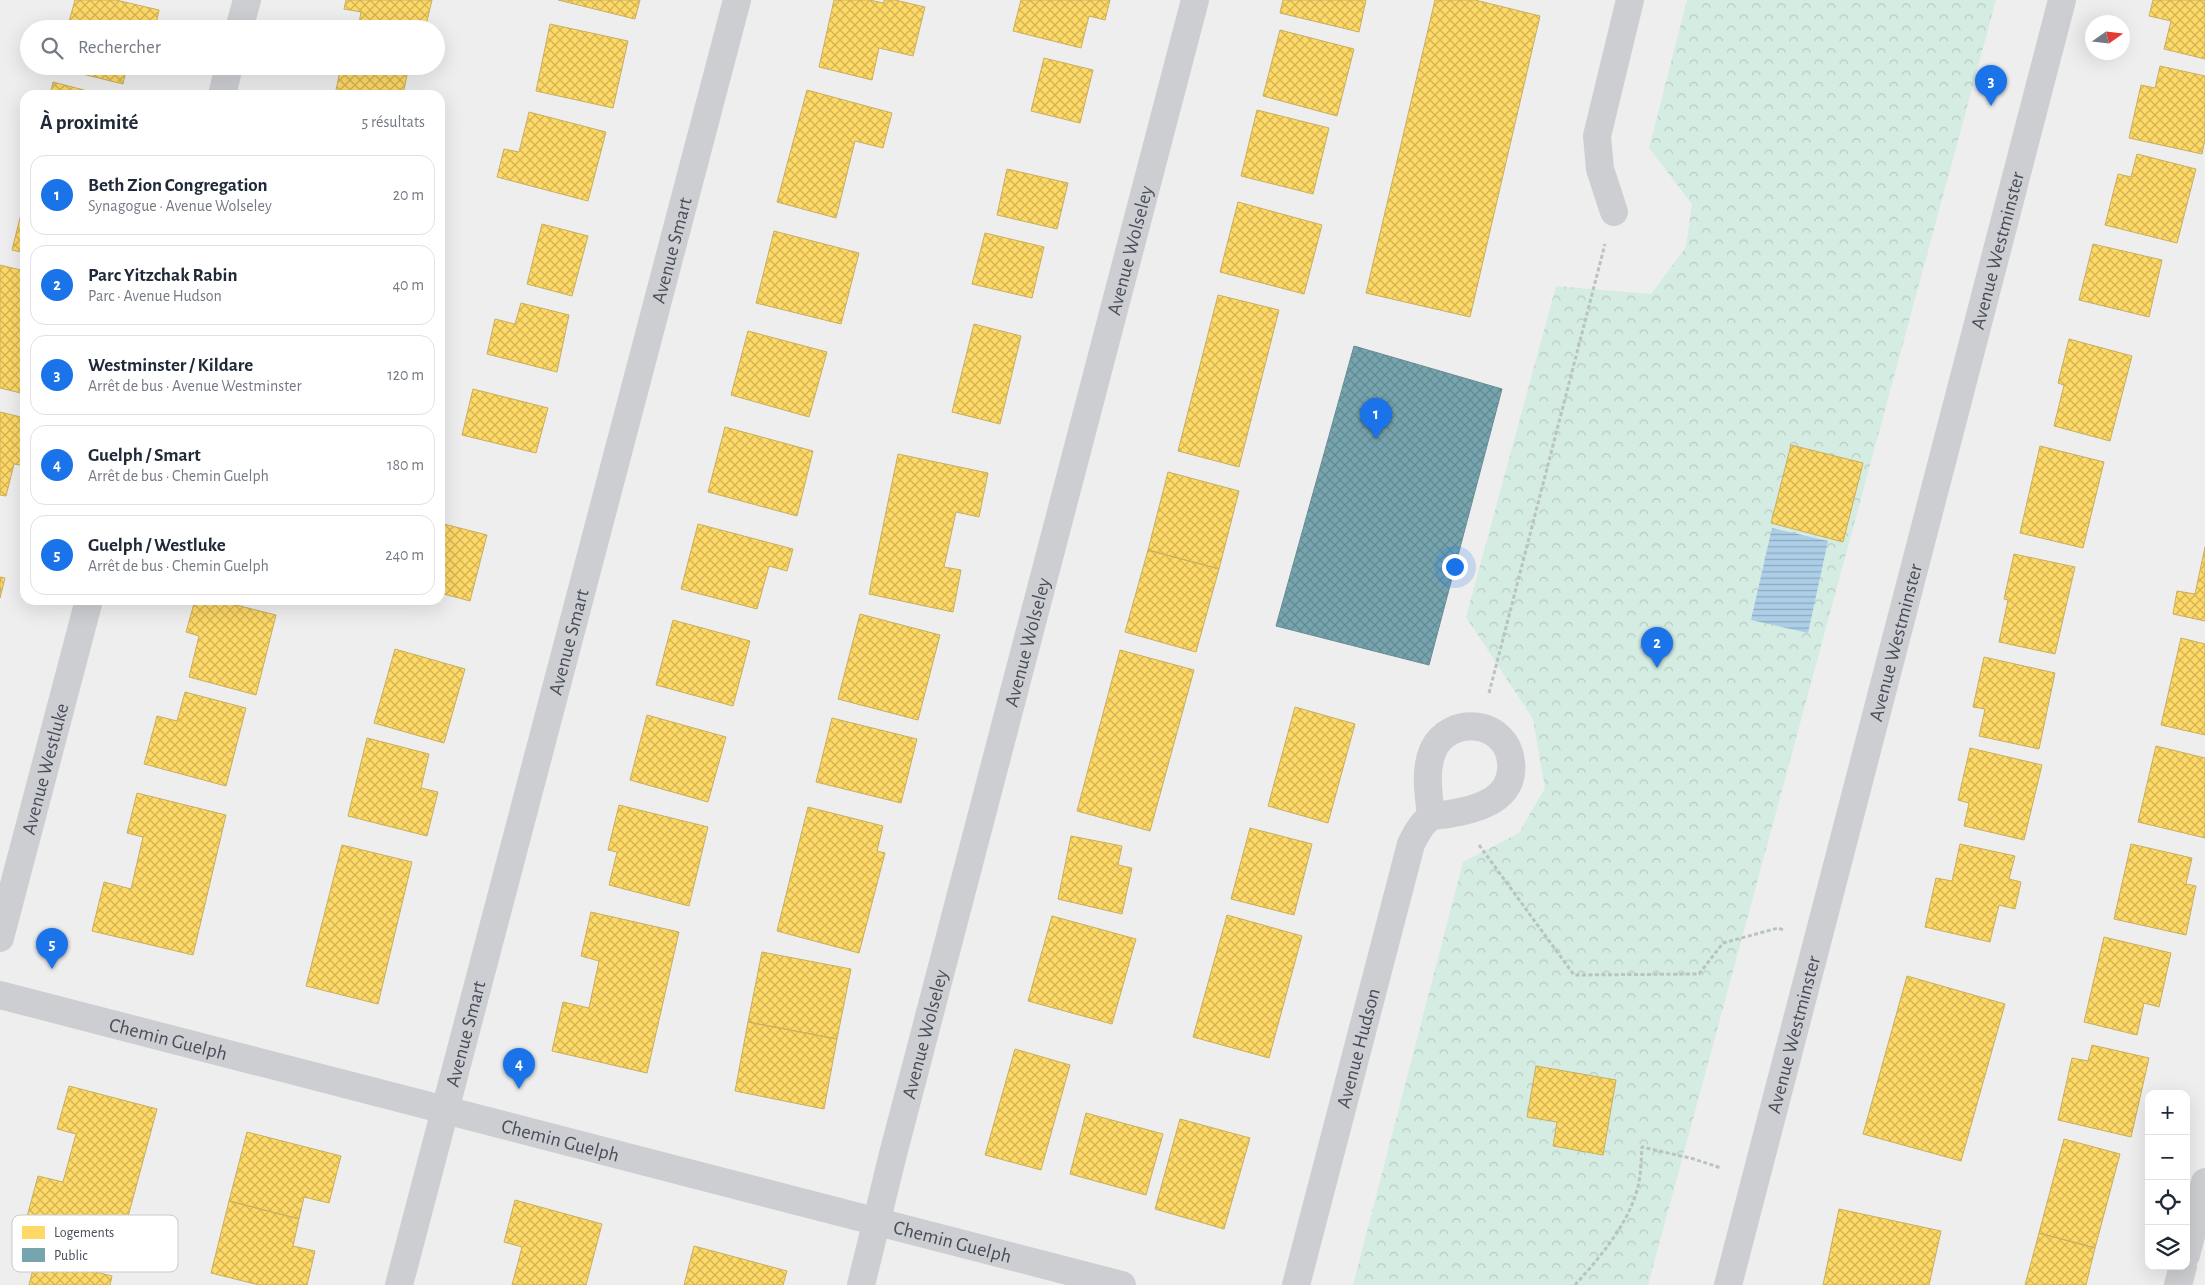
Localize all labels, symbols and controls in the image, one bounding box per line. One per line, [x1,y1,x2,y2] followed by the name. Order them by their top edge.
[2085,15,2130,60] north arrow
[20,20,445,75] search box
[38,34,66,62] icon: search
[78,38,161,57] text: Rechercher
[1975,65,2007,106] pin: 3
[40,112,138,133] text: À proximité
[362,114,425,130] text: 5 résultats
[1968,169,2028,332] street label: Avenue Westminster
[88,176,268,195] text: Beth Zion Congregation
[1104,183,1157,317] street label: Avenue Wolseley
[54,187,60,203] text: 1
[393,187,424,203] text: 20 m
[649,195,696,306] street label: Avenue Smart
[88,198,272,214] text: Synagogue · Avenue Wolseley
[88,266,238,285] text: Parc Yitzchak Rabin
[53,277,61,293] text: 2
[392,277,424,293] text: 40 m
[88,288,222,304] text: Parc · Avenue Hudson
[88,356,253,375] text: Westminster / Kildare
[54,367,60,383] text: 3
[387,367,424,383] text: 120 m
[88,378,302,394] text: Arrêt de bus · Avenue Westminster
[1360,398,1392,439] pin: 1
[88,446,201,465] text: Guelph / Smart
[53,457,61,473] text: 4
[387,457,424,473] text: 180 m
[88,468,269,484] text: Arrêt de bus · Chemin Guelph
[88,536,226,555] text: Guelph / Westluke
[54,547,60,563] text: 5
[385,547,424,563] text: 240 m
[1442,554,1468,580] your location
[88,558,269,574] text: Arrêt de bus · Chemin Guelph
[1866,561,1926,724] street label: Avenue Westminster
[1001,575,1055,709] street label: Avenue Wolseley
[546,586,593,697] street label: Avenue Smart
[1641,627,1673,668] pin: 2
[19,701,72,837] street label: Avenue Westluke
[36,928,68,969] pin: 5
[1764,953,1824,1116] street label: Avenue Westminster
[899,967,952,1101] street label: Avenue Wolseley
[443,978,490,1089] street label: Avenue Smart
[1334,986,1384,1110] street label: Avenue Hudson
[107,1015,229,1064] street label: Chemin Guelph
[503,1048,535,1089] pin: 4
[2145,1090,2190,1270] map controls
[2145,1090,2190,1135] button: +
[499,1116,621,1166] street label: Chemin Guelph
[2145,1135,2190,1180] button: −
[2145,1180,2190,1225] button: locate
[12,1215,178,1272] legend
[891,1217,1014,1267] street label: Chemin Guelph
[2145,1225,2190,1270] button: layers
[54,1226,114,1240] text: Logements
[54,1249,88,1263] text: Public

